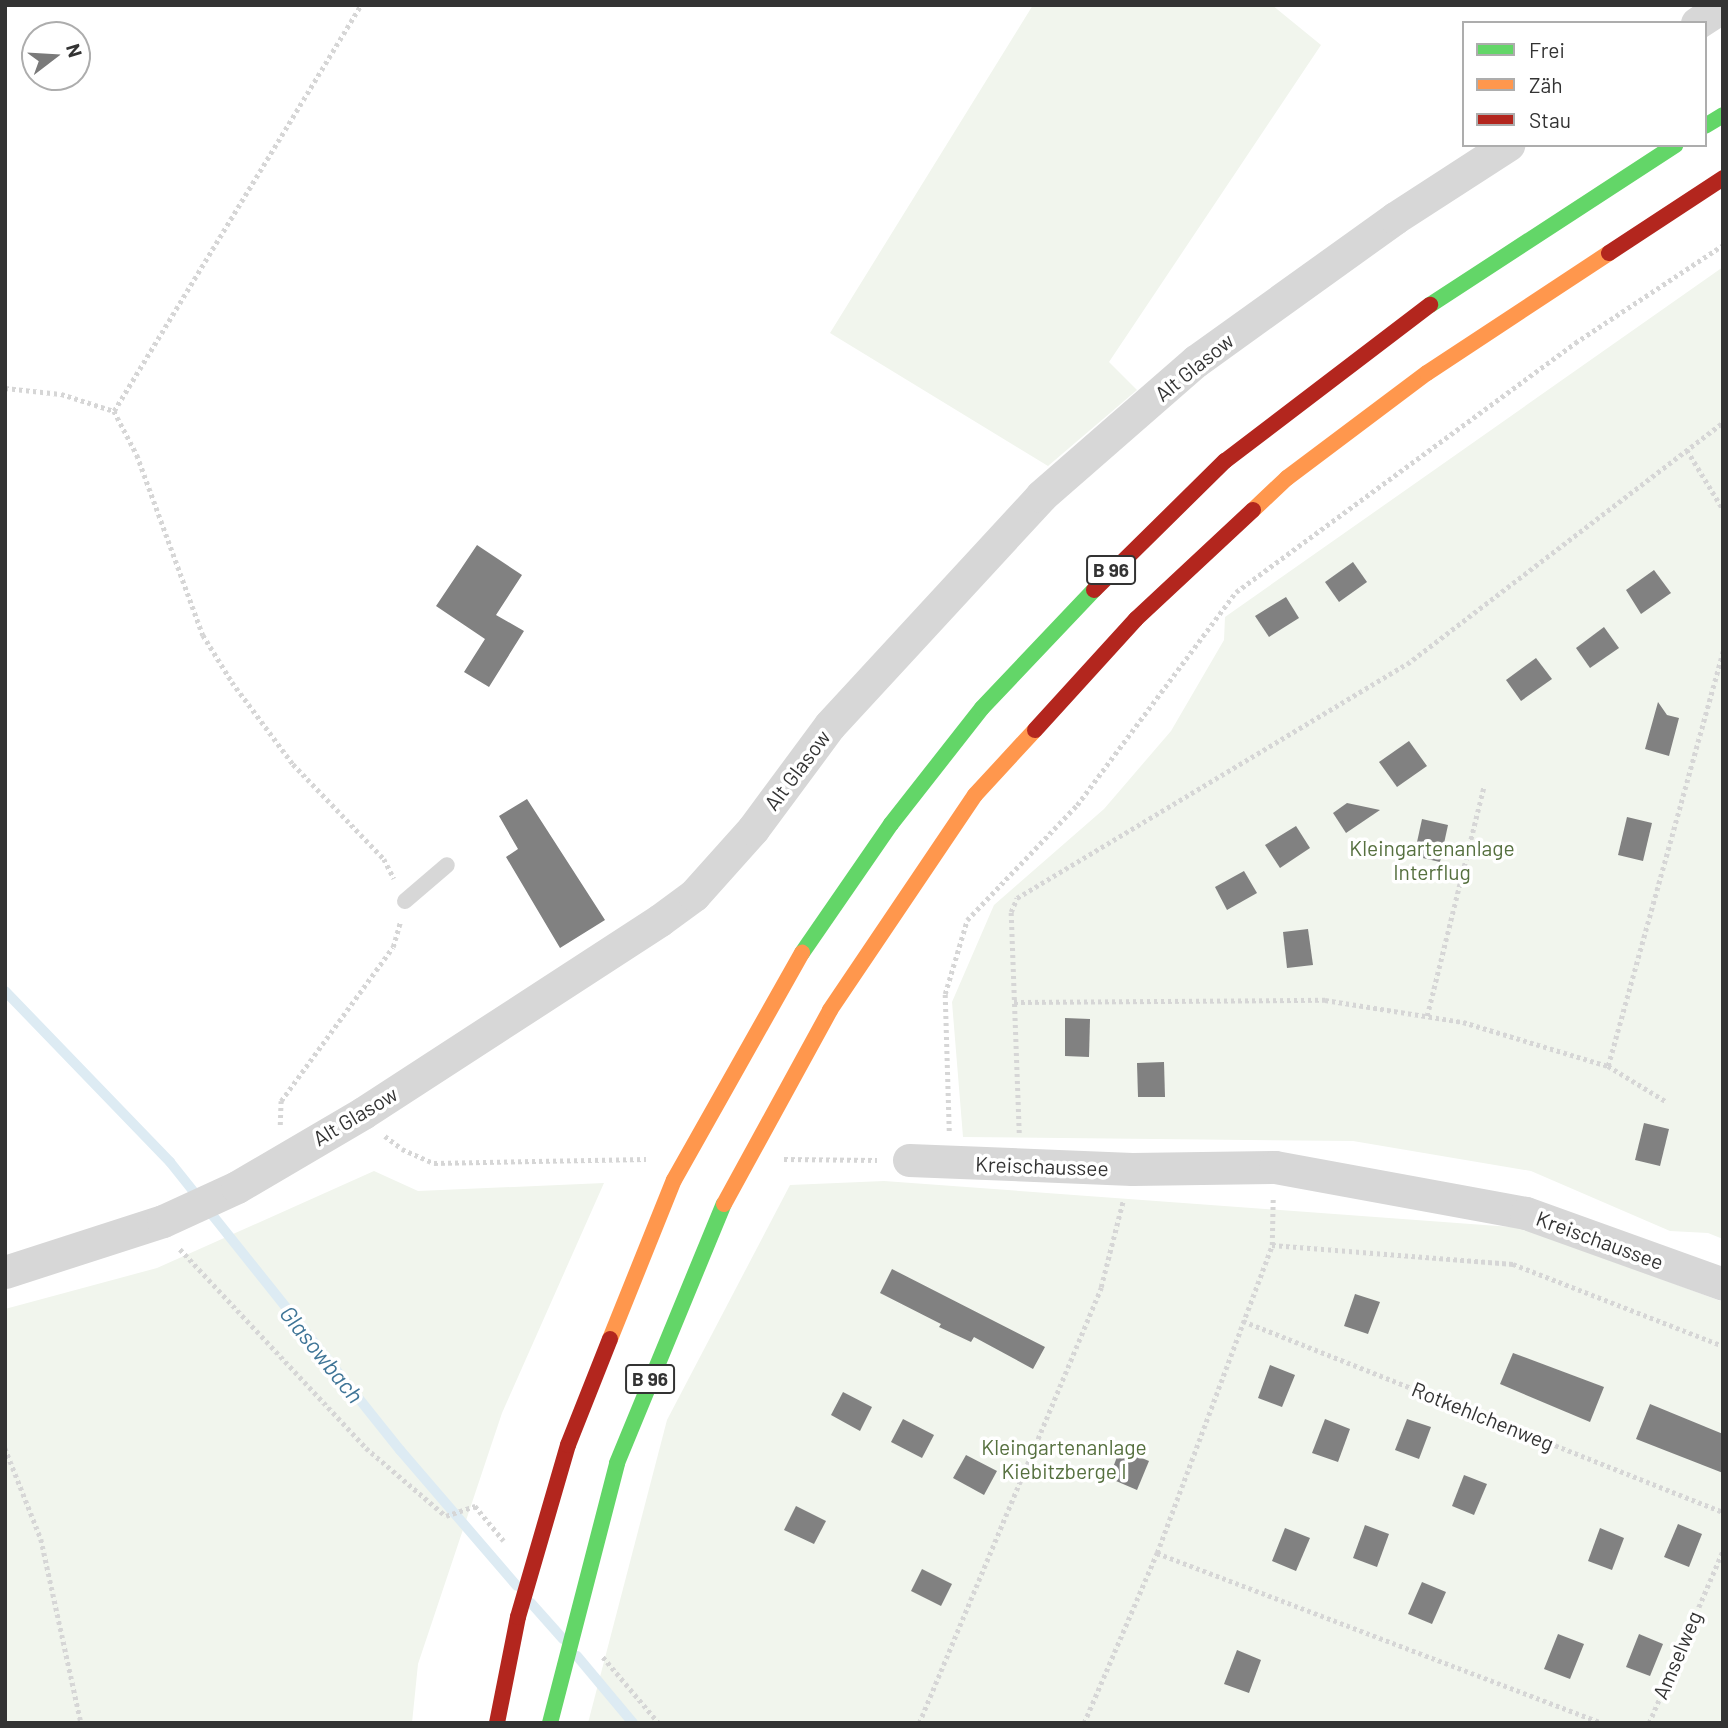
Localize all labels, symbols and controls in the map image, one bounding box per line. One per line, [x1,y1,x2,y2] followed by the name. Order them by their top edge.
[21,21,91,91] north arrow
[1462,21,1707,147] legend
[1529,37,1565,62] text: Frei
[62,41,87,60] text: N
[1529,72,1563,97] text: Zäh
[1529,107,1571,132] text: Stau
[1149,328,1239,406] street label: Alt Glasow
[1085,554,1137,586] road number: B 96
[759,725,835,815] street label: Alt Glasow
[1349,835,1515,885] park label: Kleingartenanlage Interflug
[308,1081,402,1151] street label: Alt Glasow
[975,1151,1109,1181] street label: Kreischaussee
[1533,1205,1667,1275] street label: Kreischaussee
[274,1300,370,1408] water label: Glasowbach
[624,1364,676,1394] road number: B 96
[1408,1376,1558,1456] street label: Rotkehlchenweg
[981,1434,1147,1484] park label: Kleingartenanlage Kiebitzberge I
[1647,1607,1707,1703] street label: Amselweg

